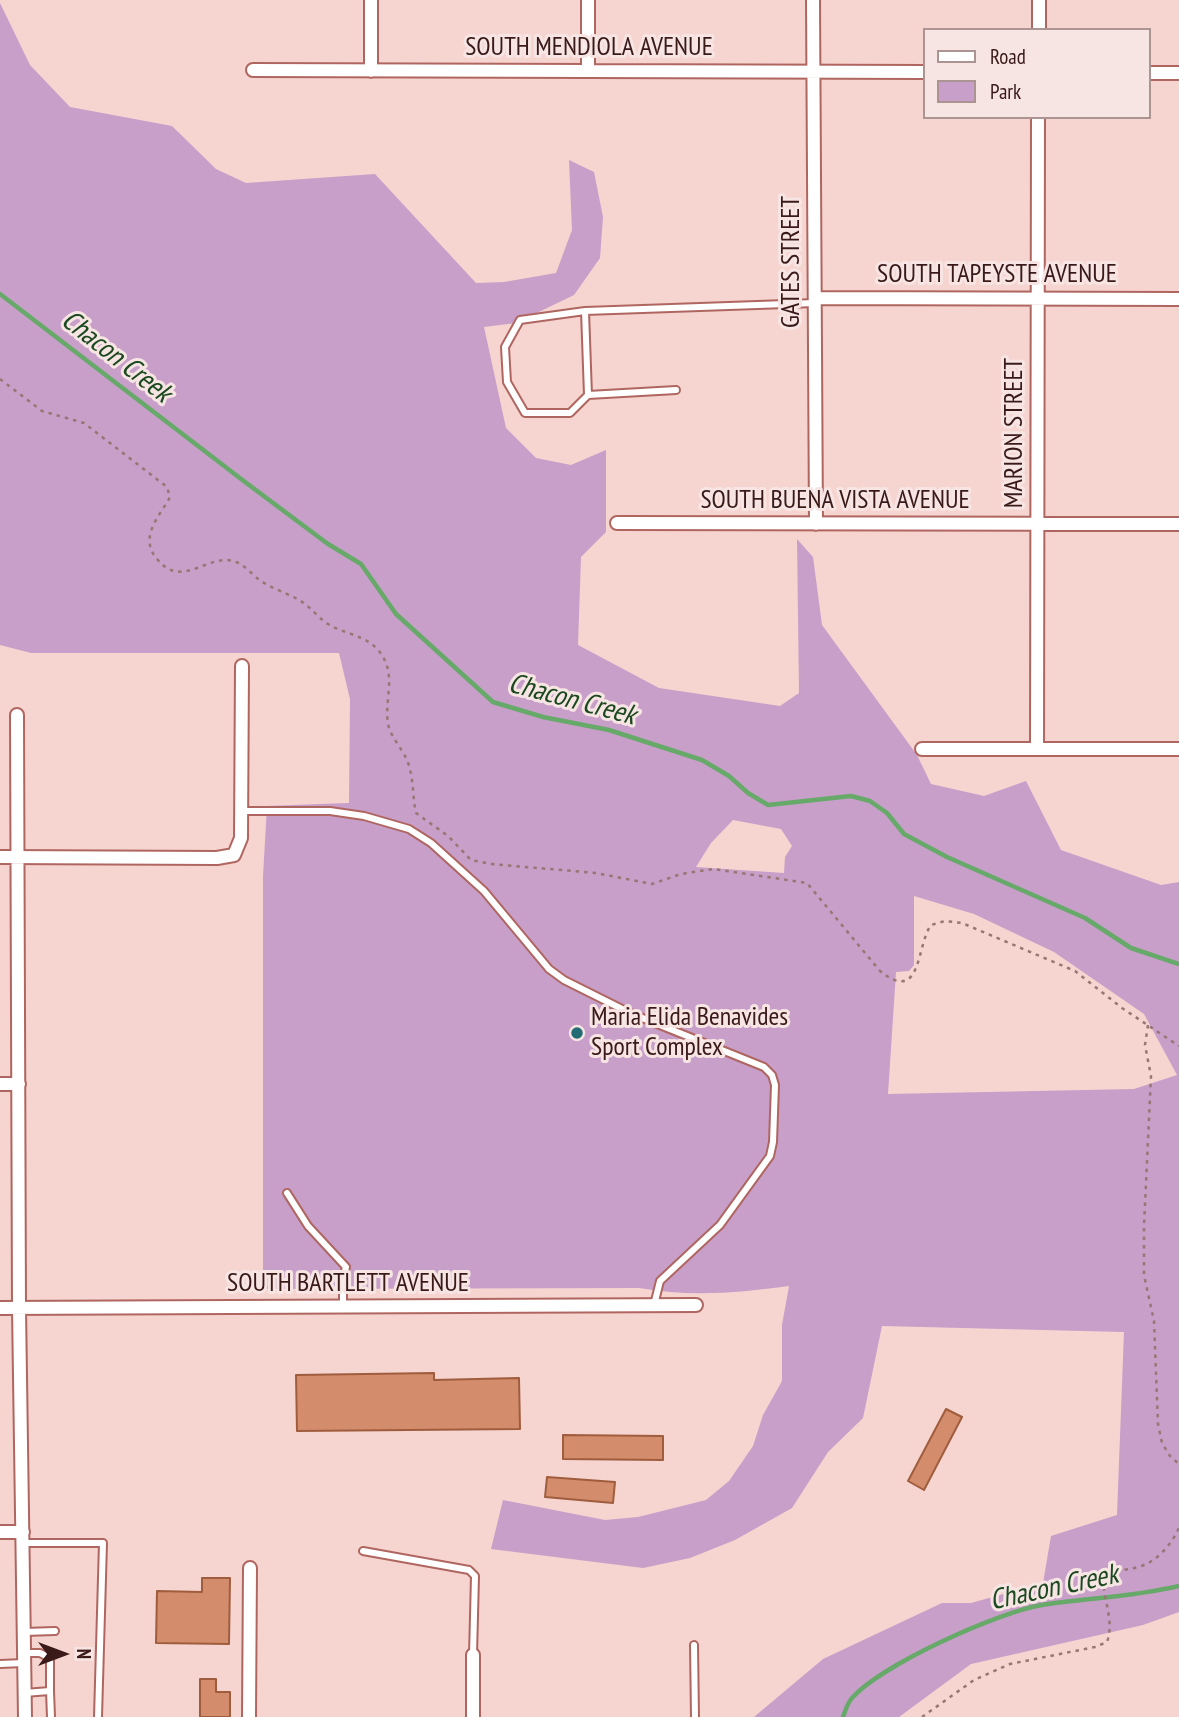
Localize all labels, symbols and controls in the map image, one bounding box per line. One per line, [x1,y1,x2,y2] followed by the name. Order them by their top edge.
[923,28,1151,119] legend
[465,32,713,64] street label: SOUTH MENDIOLA AVENUE
[990,43,1026,70] text: Road
[990,78,1021,105] text: Park
[776,196,808,328] street label: GATES STREET
[877,259,1117,291] street label: SOUTH TAPEYSTE AVENUE
[54,304,178,410] water label: Chacon Creek
[999,358,1031,508] street label: MARION STREET
[700,485,970,517] street label: SOUTH BUENA VISTA AVENUE
[505,667,639,733] water label: Chacon Creek
[591,1002,788,1064] place label: Maria Elida Benavides Sport Complex
[569,1025,585,1041] marker: Maria Elida Benavides Sport Complex
[227,1268,469,1300] street label: SOUTH BARTLETT AVENUE
[987,1558,1121,1618] water label: Chacon Creek
[28,1619,98,1689] north arrow
[72,1649,96,1659] text: N

